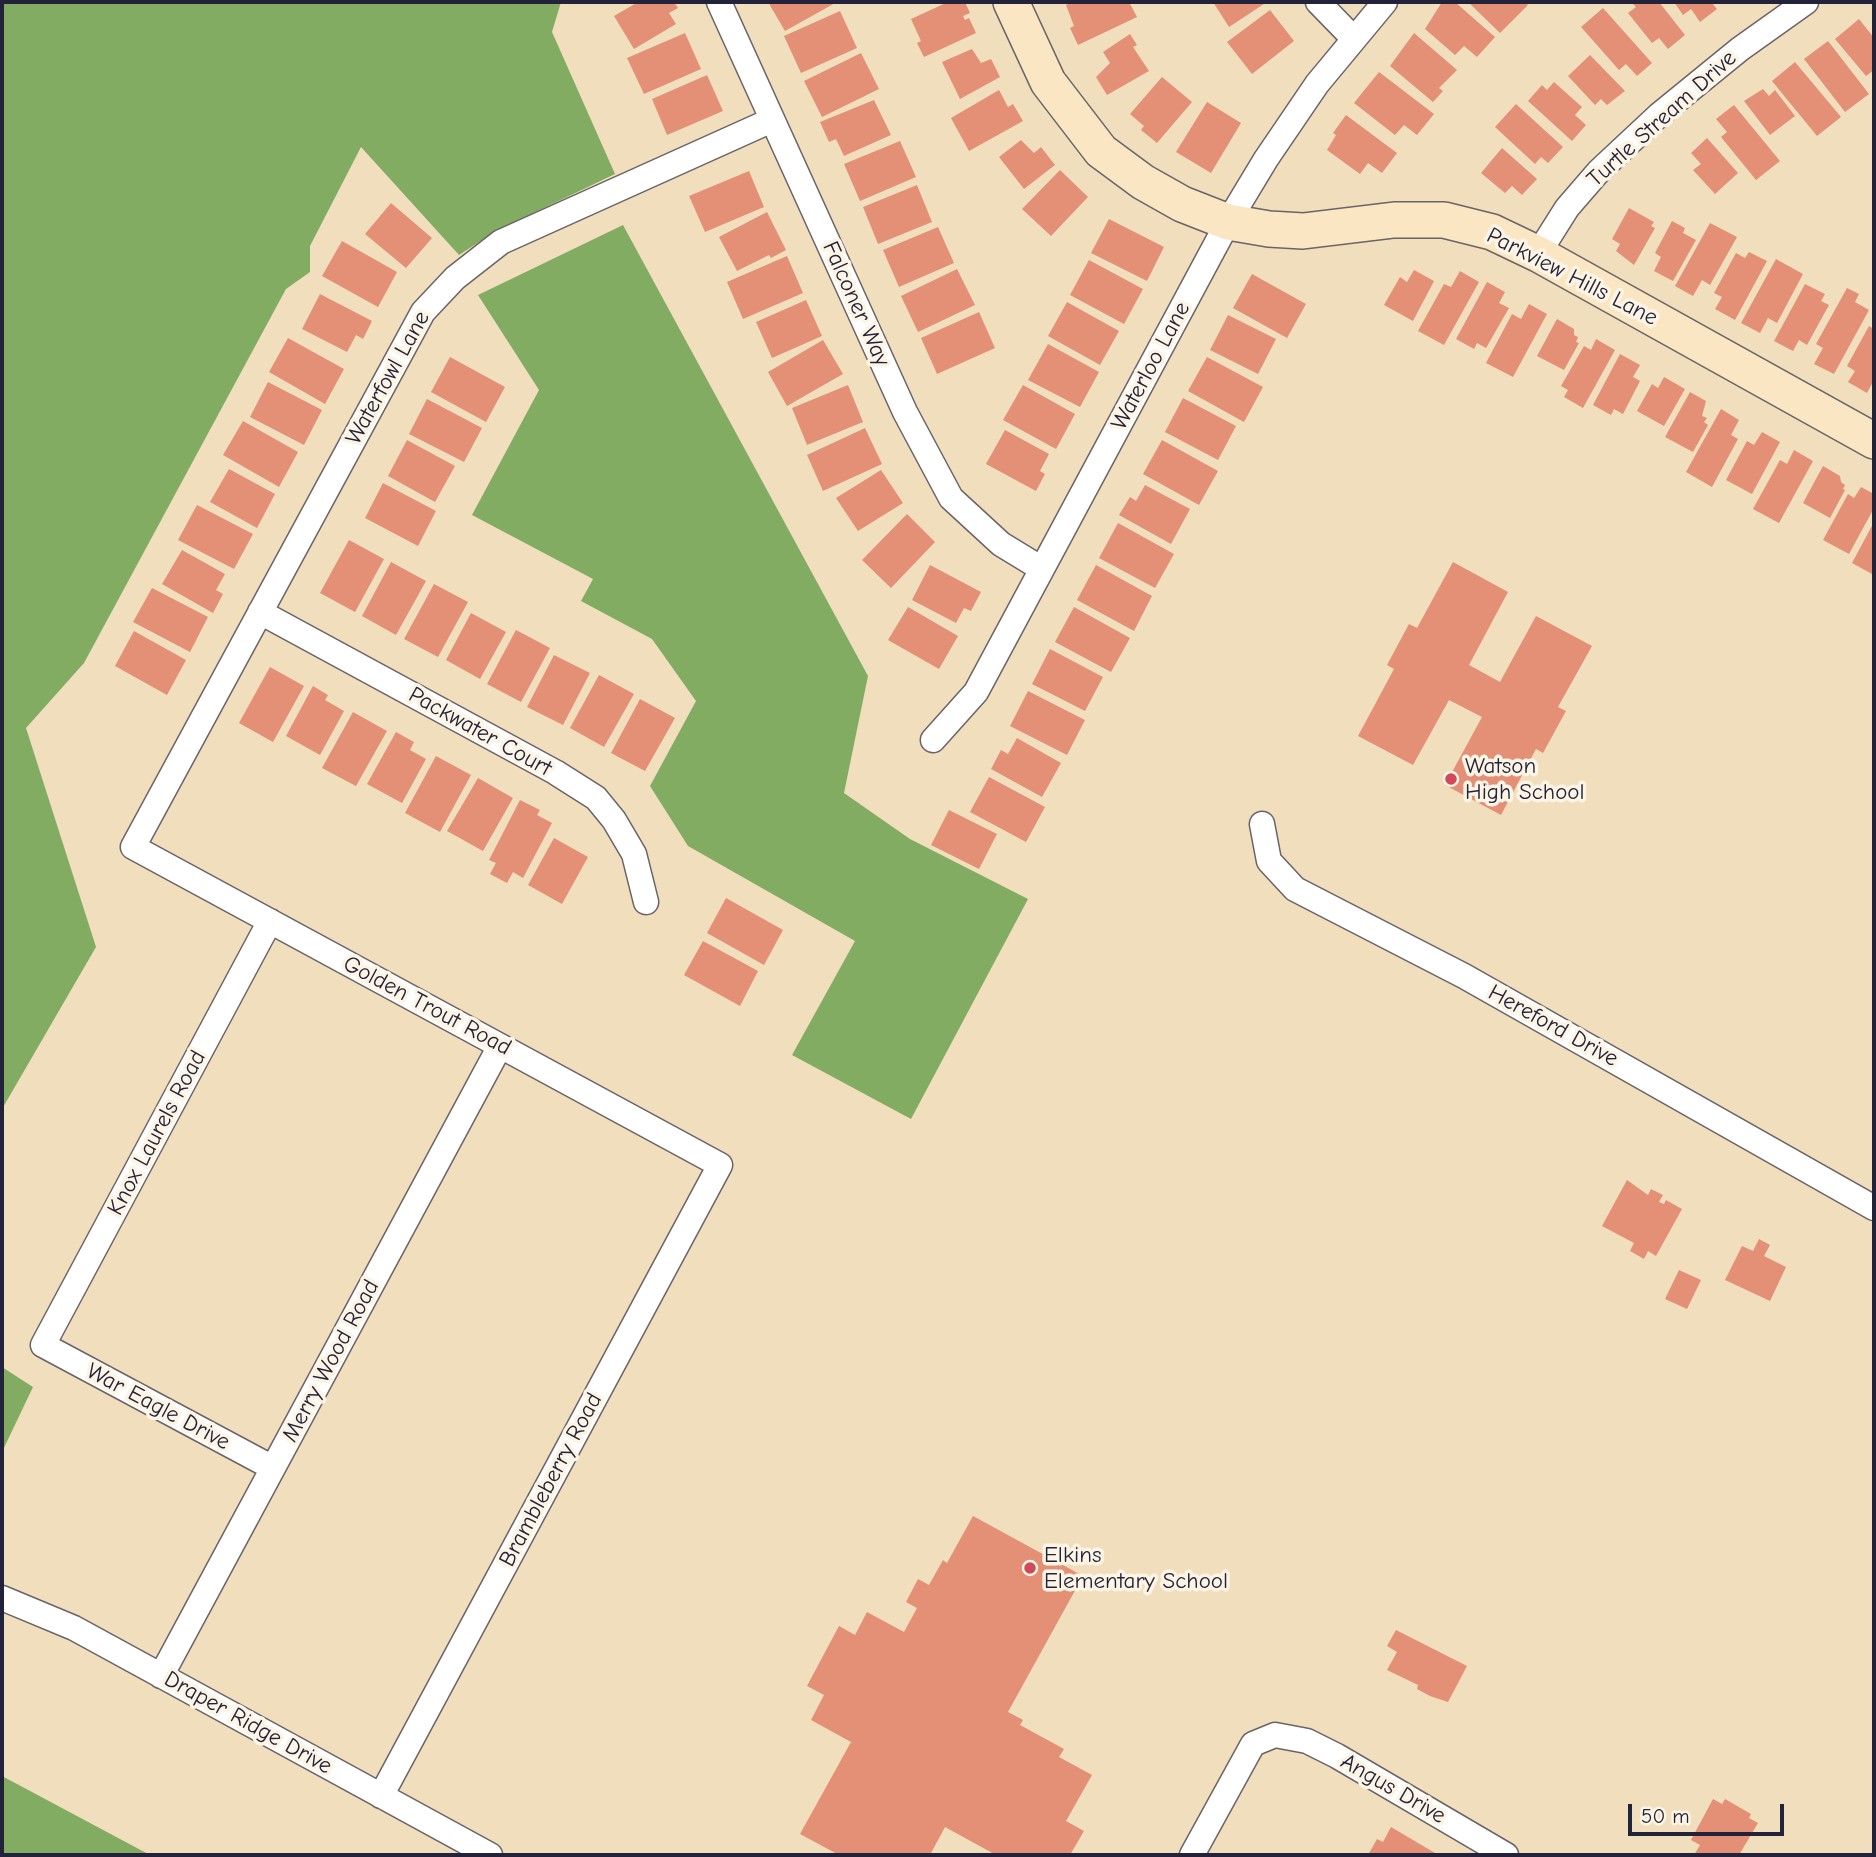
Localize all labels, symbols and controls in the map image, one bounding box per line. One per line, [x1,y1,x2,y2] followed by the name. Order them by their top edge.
[1582,45,1742,193] street label: Turtle Stream Drive
[1482,222,1662,332] street label: Parkview Hills Lane
[816,237,896,371] street label: Falconer Way
[1106,297,1196,435] street label: Waterloo Lane
[340,306,436,450] street label: Waterfowl Lane
[404,681,556,783] street label: Packwater Court
[1465,752,1585,806] place label: Watson High School
[1443,771,1459,787] marker: Watson High School
[338,950,516,1062] street label: Golden Trout Road
[1483,979,1623,1073] street label: Hereford Drive
[102,1046,212,1220] street label: Knox Laurels Road
[277,1275,385,1447] street label: Merry Wood Road
[81,1358,235,1456] street label: War Eagle Drive
[494,1389,608,1571] street label: Brambleberry Road
[1044,1541,1228,1595] place label: Elkins Elementary School
[1022,1560,1038,1576] marker: Elkins Elementary School
[159,1665,337,1781] street label: Draper Ridge Drive
[1336,1748,1450,1830] street label: Angus Drive
[1631,1790,1787,1834] scale bar
[1641,1804,1690,1828] text: 50 m

